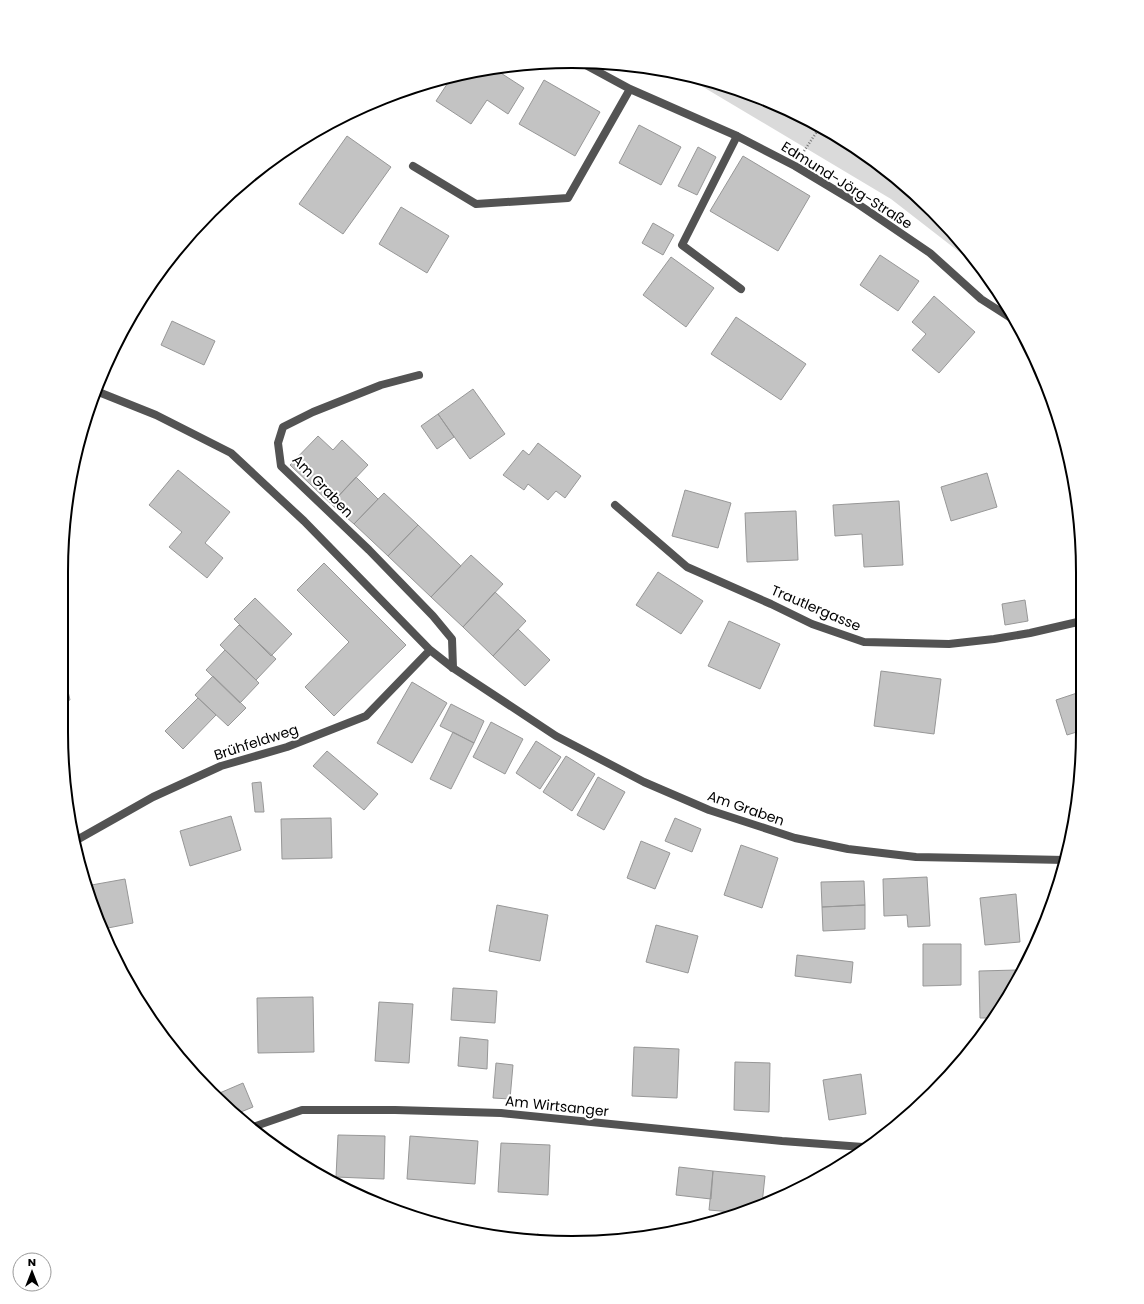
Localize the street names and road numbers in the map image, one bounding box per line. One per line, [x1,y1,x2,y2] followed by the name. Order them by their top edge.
[778,136,917,234] street label: Edmund-Jörg-Straße
[288,450,358,522] street label: Am Graben
[768,580,864,636] street label: Trautlergasse
[211,719,301,765] street label: Brühfeldweg
[705,785,787,831] street label: Am Graben
[504,1091,610,1121] street label: Am Wirtsanger

